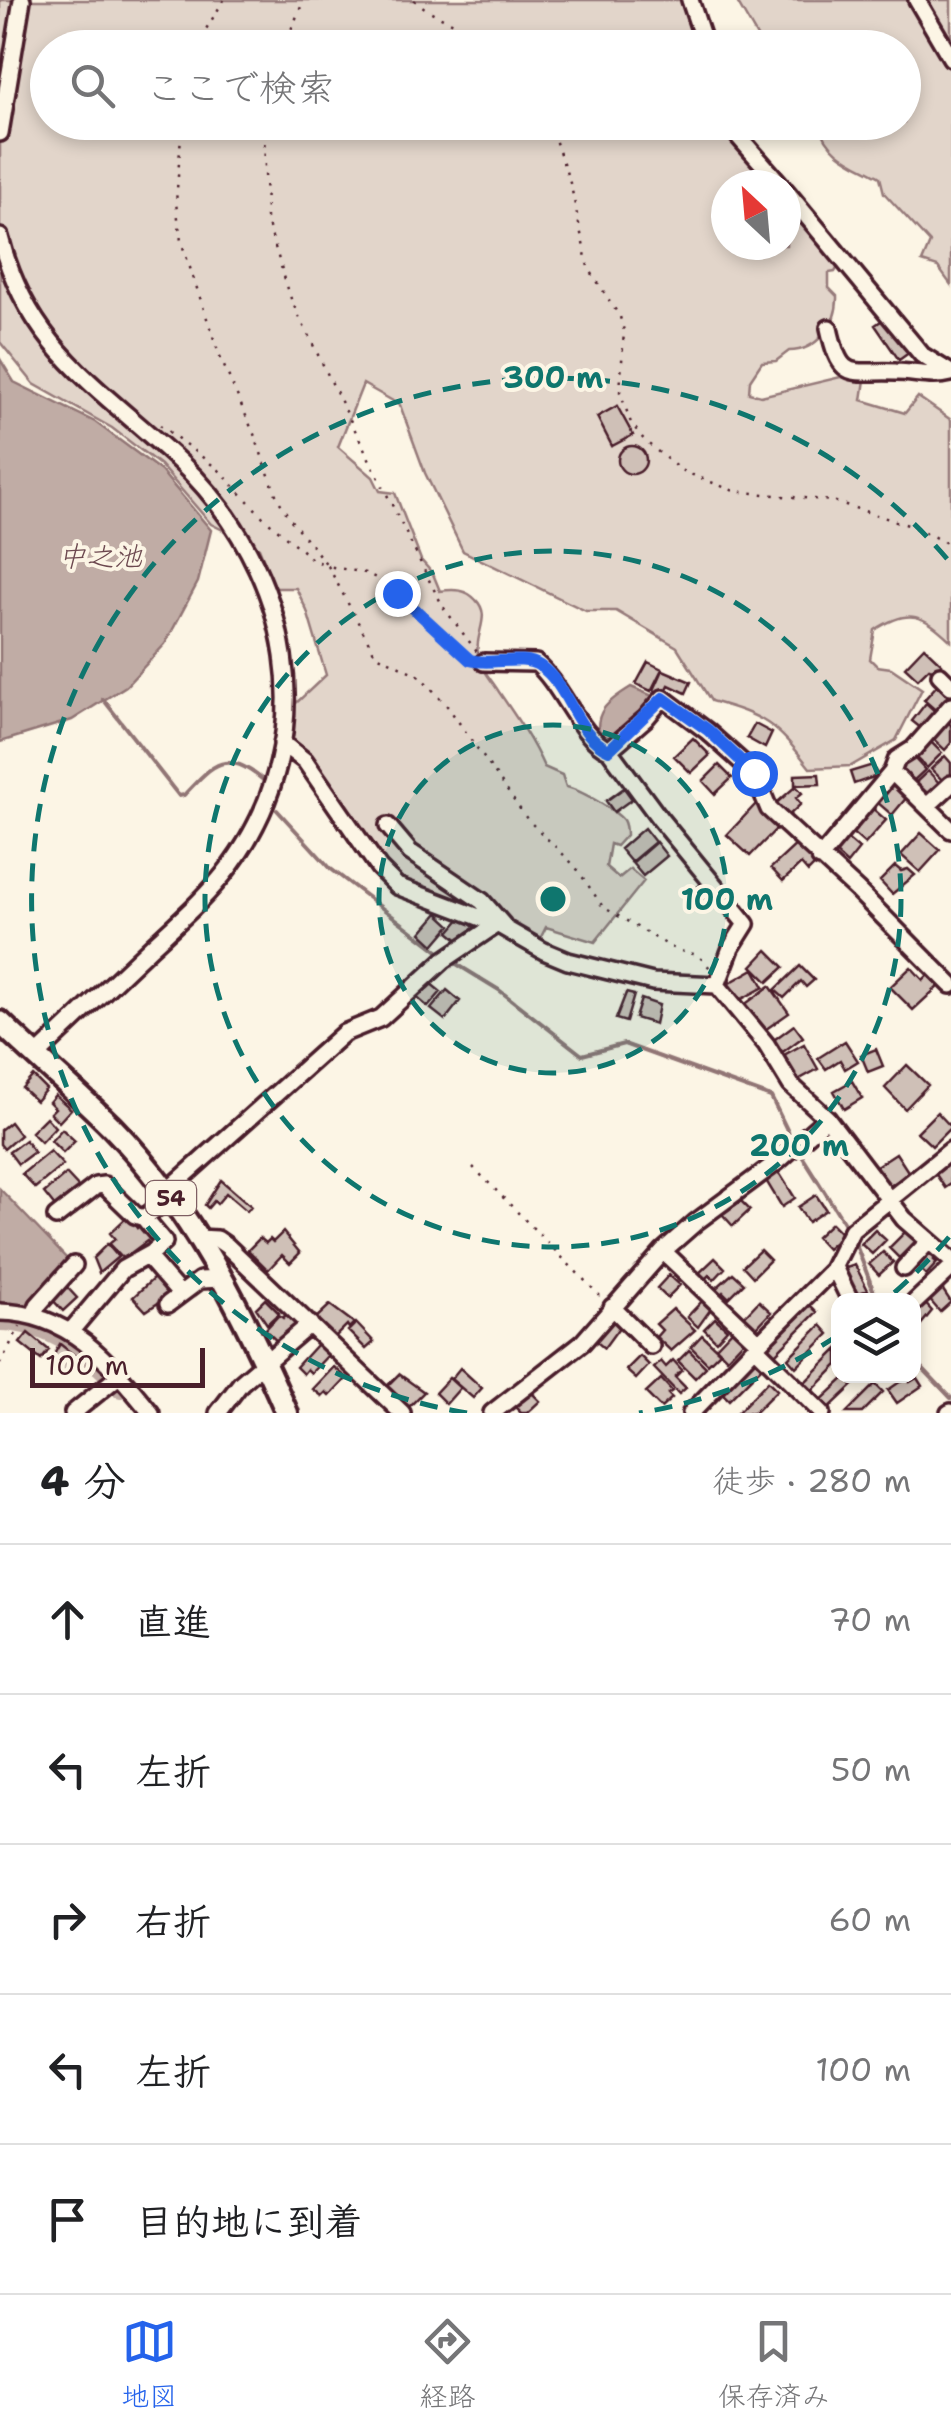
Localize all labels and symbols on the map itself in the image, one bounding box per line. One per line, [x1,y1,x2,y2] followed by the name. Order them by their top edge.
[711,170,801,260] north arrow
[503,357,603,398] text: 300 m
[58,537,143,575] water label: 中之池
[375,571,421,617] route end
[732,751,778,797] route start
[681,879,773,920] text: 100 m
[535,881,571,917] centre of rings
[749,1125,849,1166] text: 200 m
[146,1181,196,1215] road number: 54
[30,1343,205,1388] scale bar

